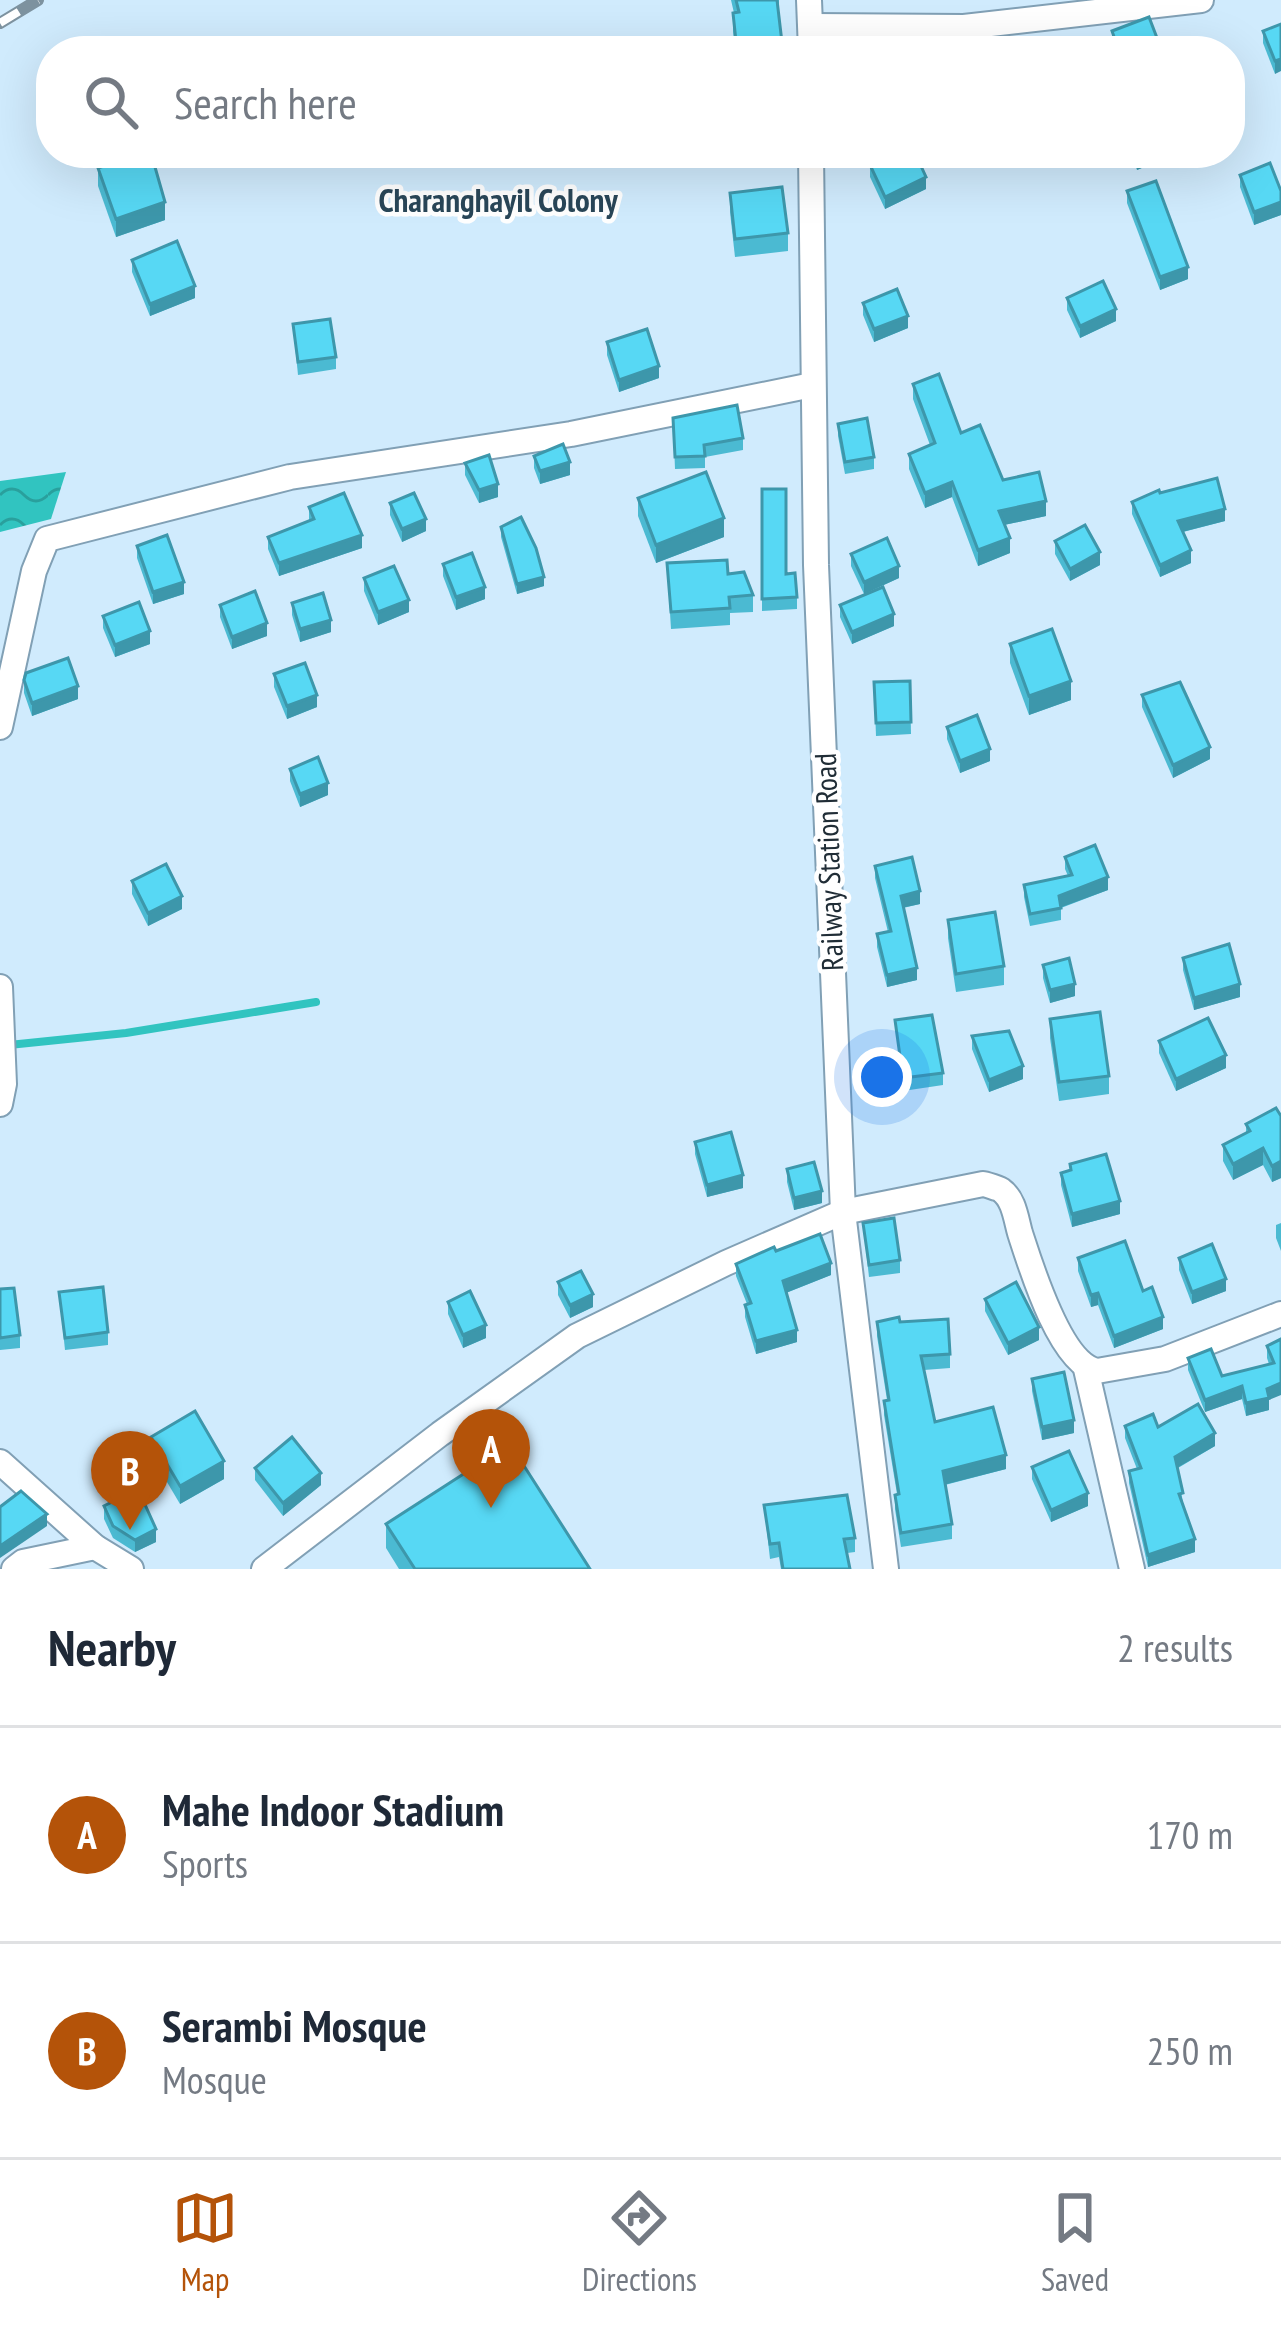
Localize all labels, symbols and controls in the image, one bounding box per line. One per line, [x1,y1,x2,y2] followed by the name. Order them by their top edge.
[36,36,1245,168] search box
[78,69,144,135] icon: search
[174,73,357,131] text: Search here
[378,178,618,221] district label: Charanghayil Colony
[805,752,851,972] street label: Railway Station Road
[852,1047,912,1107] your location
[452,1409,530,1508] pin: A
[91,1431,169,1530] pin: B
[48,1614,176,1680] text: Nearby
[1117,1622,1233,1673] text: 2 results
[162,1780,504,1838] text: Mahe Indoor Stadium
[77,1809,97,1860] text: A
[1147,1809,1233,1860] text: 170 m
[162,1838,248,1889] text: Sports
[162,1996,427,2054] text: Serambi Mosque
[77,2025,97,2076] text: B
[1147,2025,1233,2076] text: 250 m
[162,2054,267,2105] text: Mosque
[172,2185,238,2300] tab: Map
[582,2185,697,2300] tab: Directions
[1041,2185,1109,2300] tab: Saved

